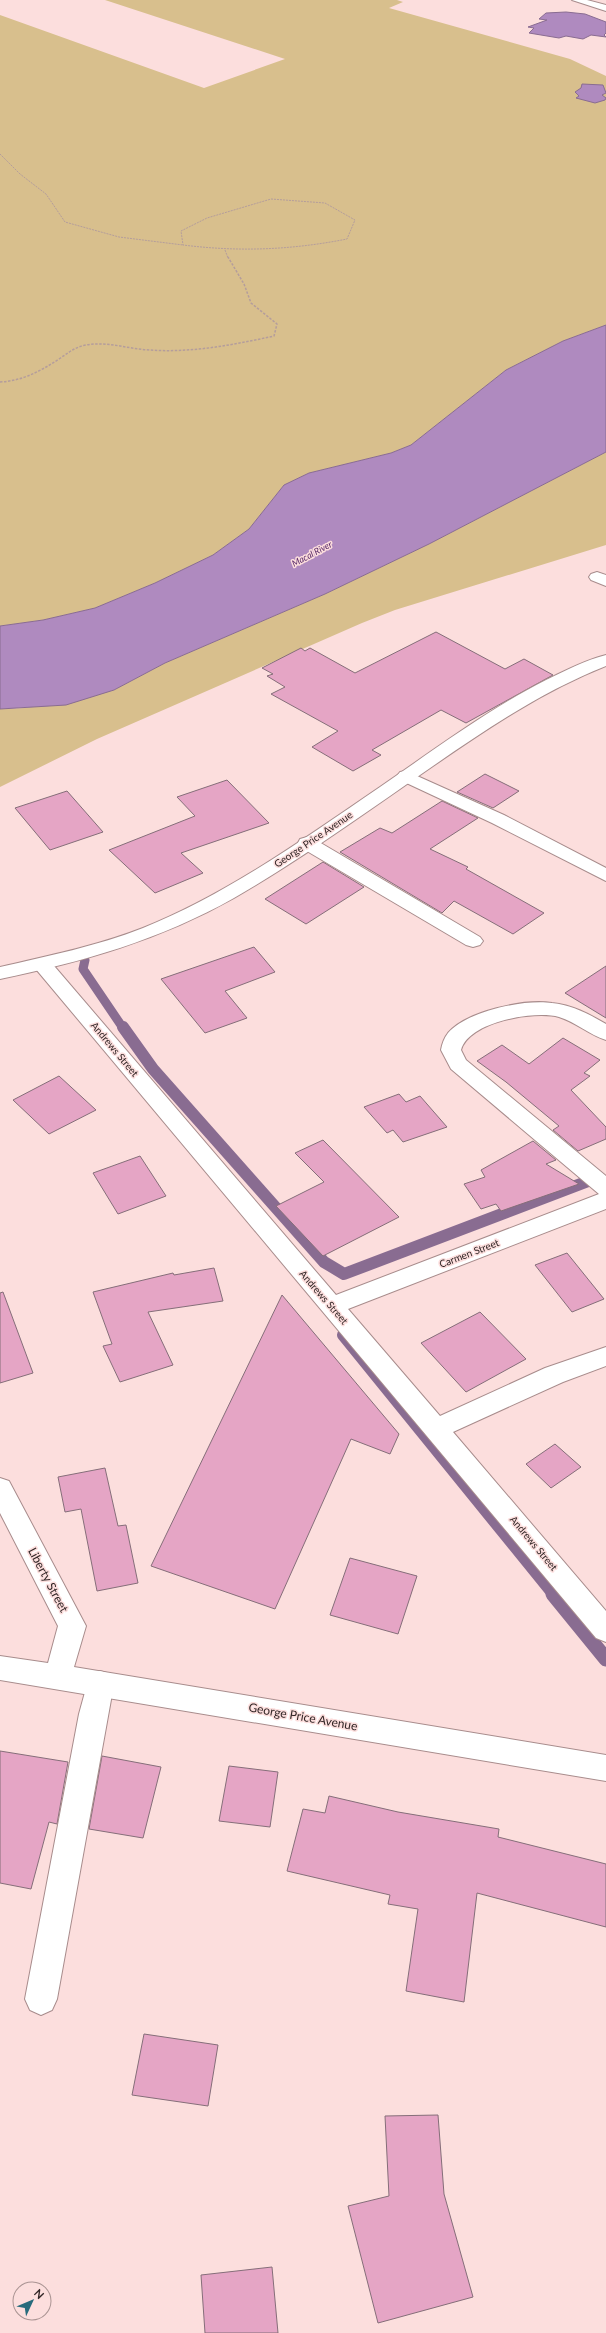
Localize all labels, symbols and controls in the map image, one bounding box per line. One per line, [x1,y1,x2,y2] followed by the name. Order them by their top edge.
[290,538,335,569] water label: Macal River
[272,808,354,870] street label: George Price Avenue
[89,1019,142,1079] street label: Andrews Street
[437,1236,501,1270] street label: Carmen Street
[297,1268,351,1327] street label: Andrews Street
[508,1513,561,1573] street label: Andrews Street
[25,1545,72,1615] street label: Liberty Street
[247,1700,359,1733] street label: George Price Avenue
[12,2281,52,2321] north arrow
[32,2286,47,2301] text: N

